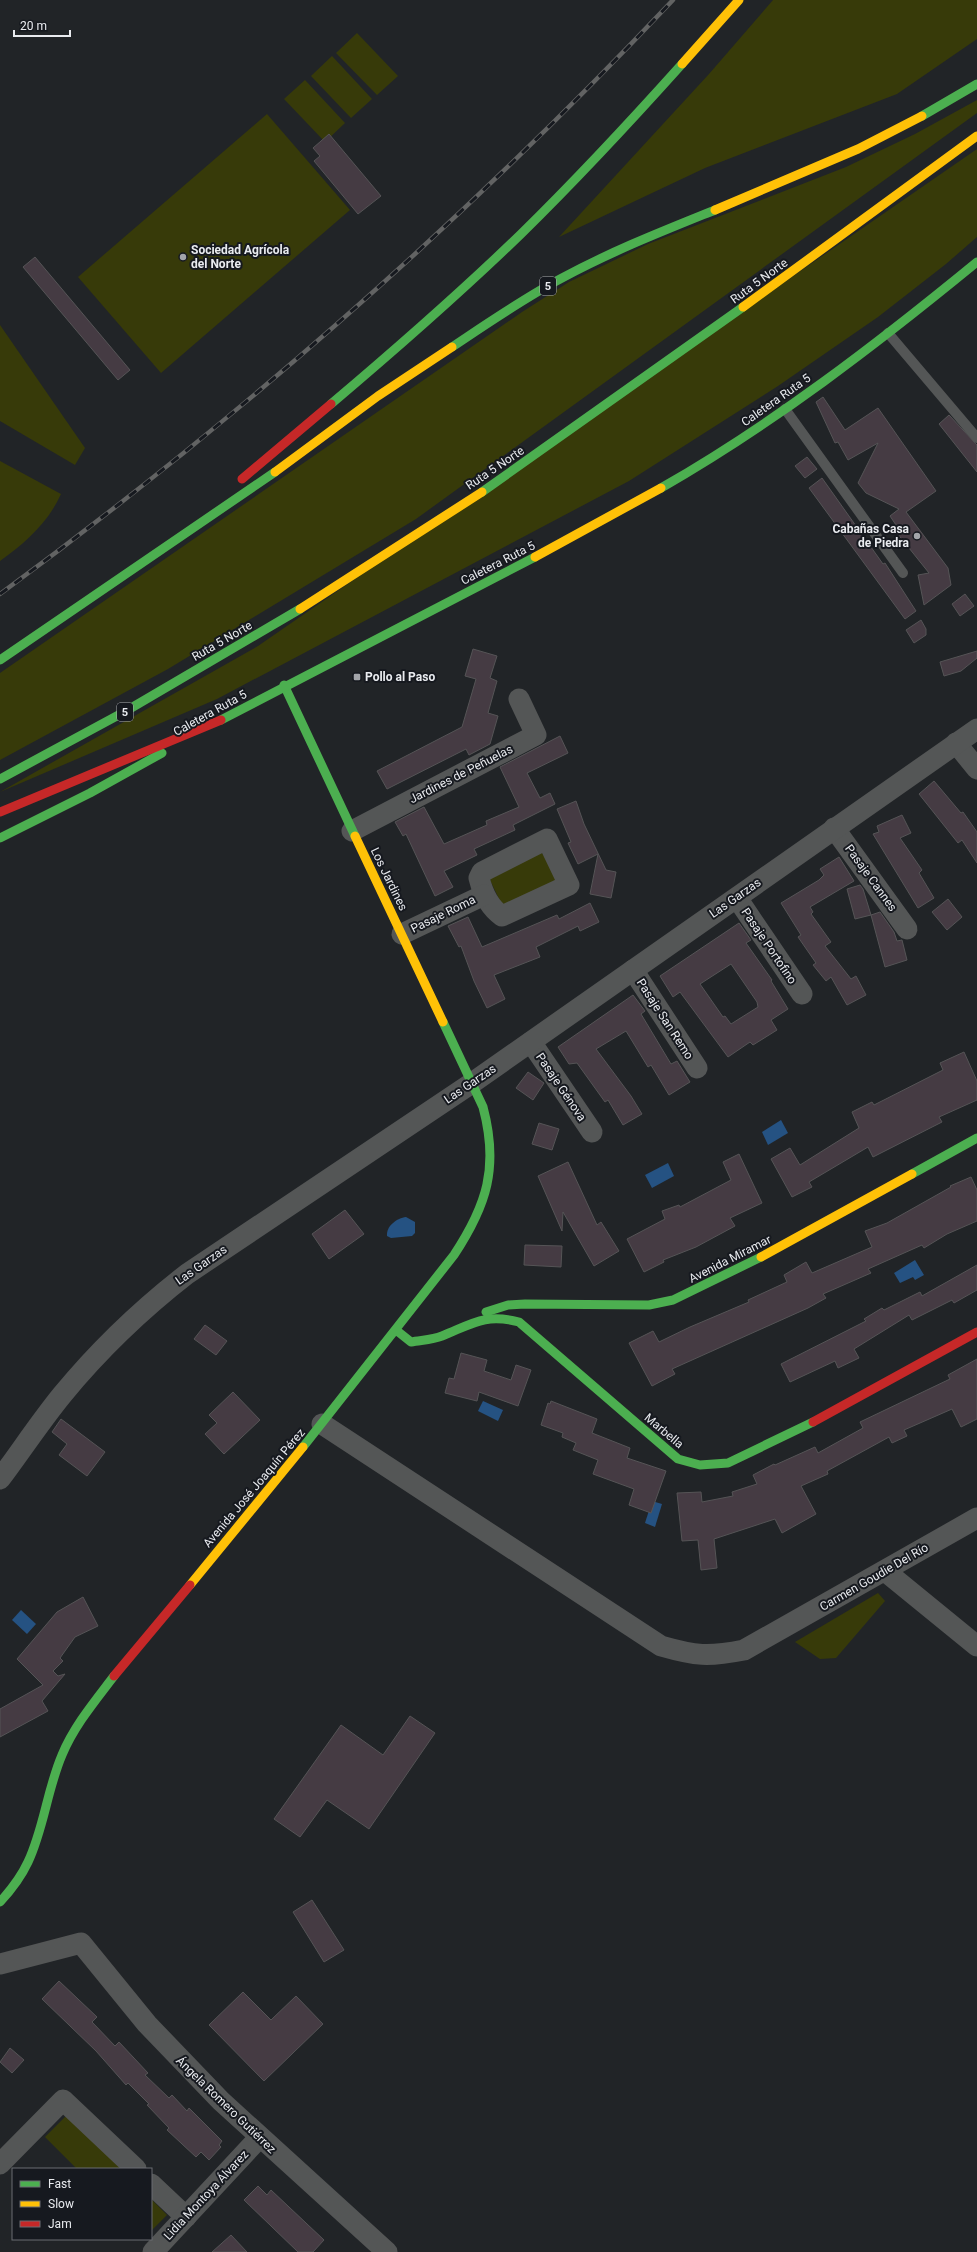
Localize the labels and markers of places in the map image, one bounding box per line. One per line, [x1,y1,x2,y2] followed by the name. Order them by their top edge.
[191,243,290,271] place label: Sociedad Agrícola del Norte
[178,252,188,262] marker: Sociedad Agrícola del Norte
[832,522,910,550] place label: Cabañas Casa de Piedra
[912,531,922,541] marker: Cabañas Casa de Piedra
[365,670,435,684] place label: Pollo al Paso
[352,672,362,682] marker: Pollo al Paso

